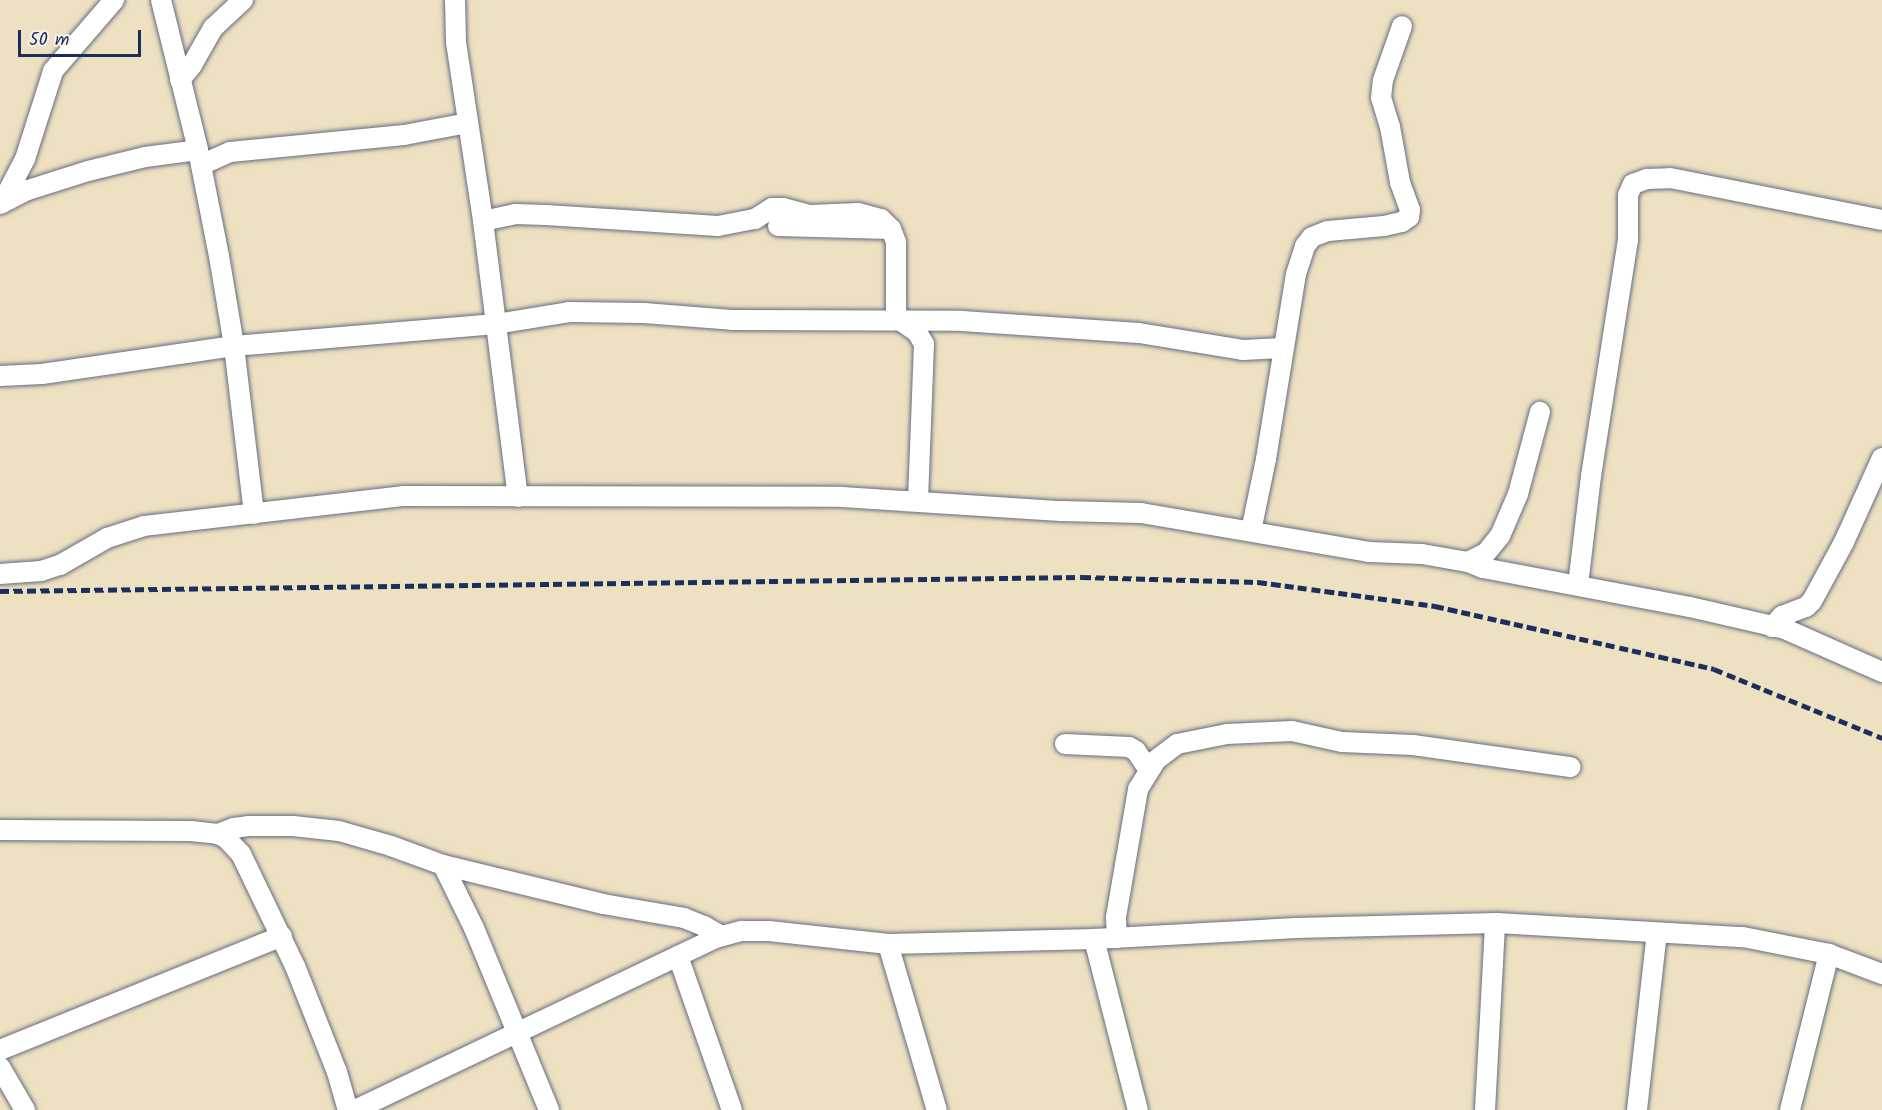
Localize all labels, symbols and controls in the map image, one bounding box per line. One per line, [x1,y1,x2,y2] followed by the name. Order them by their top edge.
[21,18,144,56] scale bar
[29,26,69,55] text: 50 m

